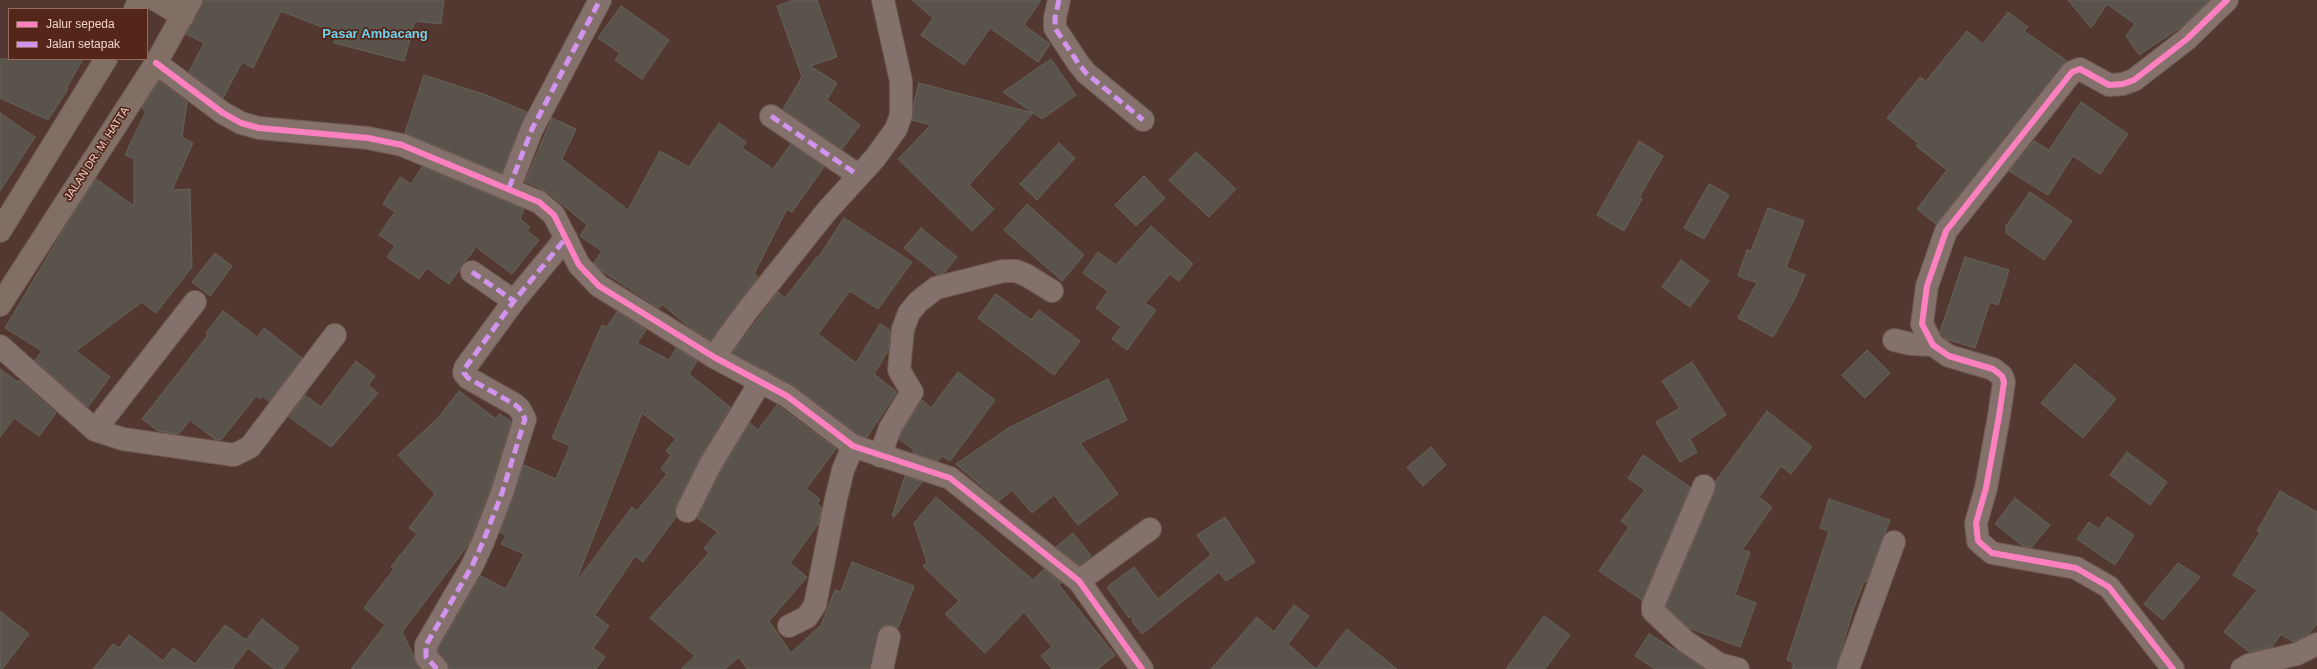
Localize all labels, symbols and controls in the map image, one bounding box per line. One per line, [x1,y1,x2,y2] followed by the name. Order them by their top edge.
[8,8,148,60] legend
[46,17,115,31] text: Jalur sepeda
[322,26,428,42] district label: Pasar Ambacang
[46,37,120,51] text: Jalan setapak
[62,105,132,203] street label: JALAN DR. M. HATTA

